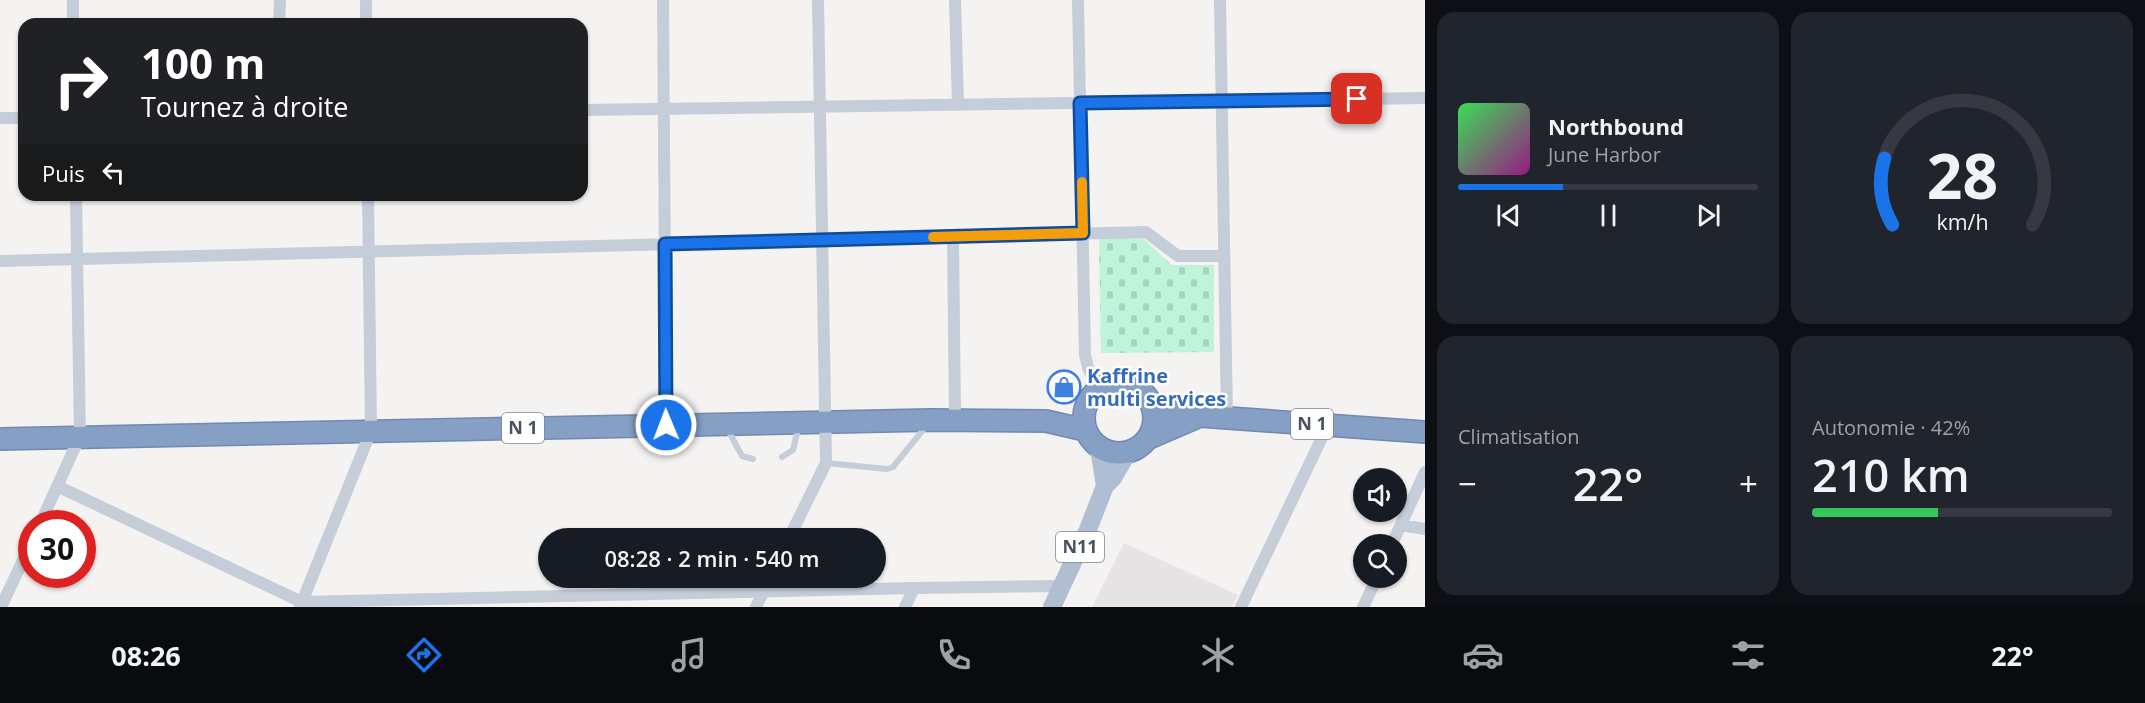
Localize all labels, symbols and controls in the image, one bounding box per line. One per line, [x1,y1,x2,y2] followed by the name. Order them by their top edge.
[141,34,265,91] text: 100 m
[42,42,120,120] icon: right
[1331,73,1382,124] pin
[1340,82,1373,115] icon: arrive
[141,88,349,125] text: Tournez à droite
[1548,111,1684,141] text: Northbound
[1926,132,1998,217] text: 28
[1548,141,1661,168] text: June Harbor
[97,156,130,189] icon: left
[42,158,85,188] text: Puis
[1492,199,1525,232] icon: previous
[1592,199,1625,232] icon: pause
[1692,199,1725,232] icon: next
[1936,207,1988,236] text: km/h
[1087,362,1226,412] place label: Kaffrine multi services
[1046,369,1082,405] shop icon: Kaffrine multi services
[634,393,698,457] position arrow
[1291,409,1333,439] road number: N 1
[502,413,544,443] road number: N 1
[1812,414,1970,441] text: Autonomie · 42%
[1458,423,1580,450] text: Climatisation
[1812,444,1970,505] text: 210 km
[1573,453,1643,514] text: 22°
[1458,461,1477,506] text: −
[1739,461,1758,506] text: +
[1353,468,1407,588] map controls
[1353,468,1407,522] button: sound
[18,510,96,588] speed limit sign: 30
[1056,532,1104,562] road number: N11
[1353,534,1407,588] button: search
[604,543,820,573] text: 08:28 · 2 min · 540 m
[403,634,445,676] icon: directions
[668,634,710,676] icon: music
[933,634,975,676] icon: phone
[1197,634,1239,676] icon: climate
[1462,634,1504,676] icon: car
[1727,634,1769,676] icon: filters
[111,637,181,674] text: 08:26
[1991,637,2034,674] text: 22°

